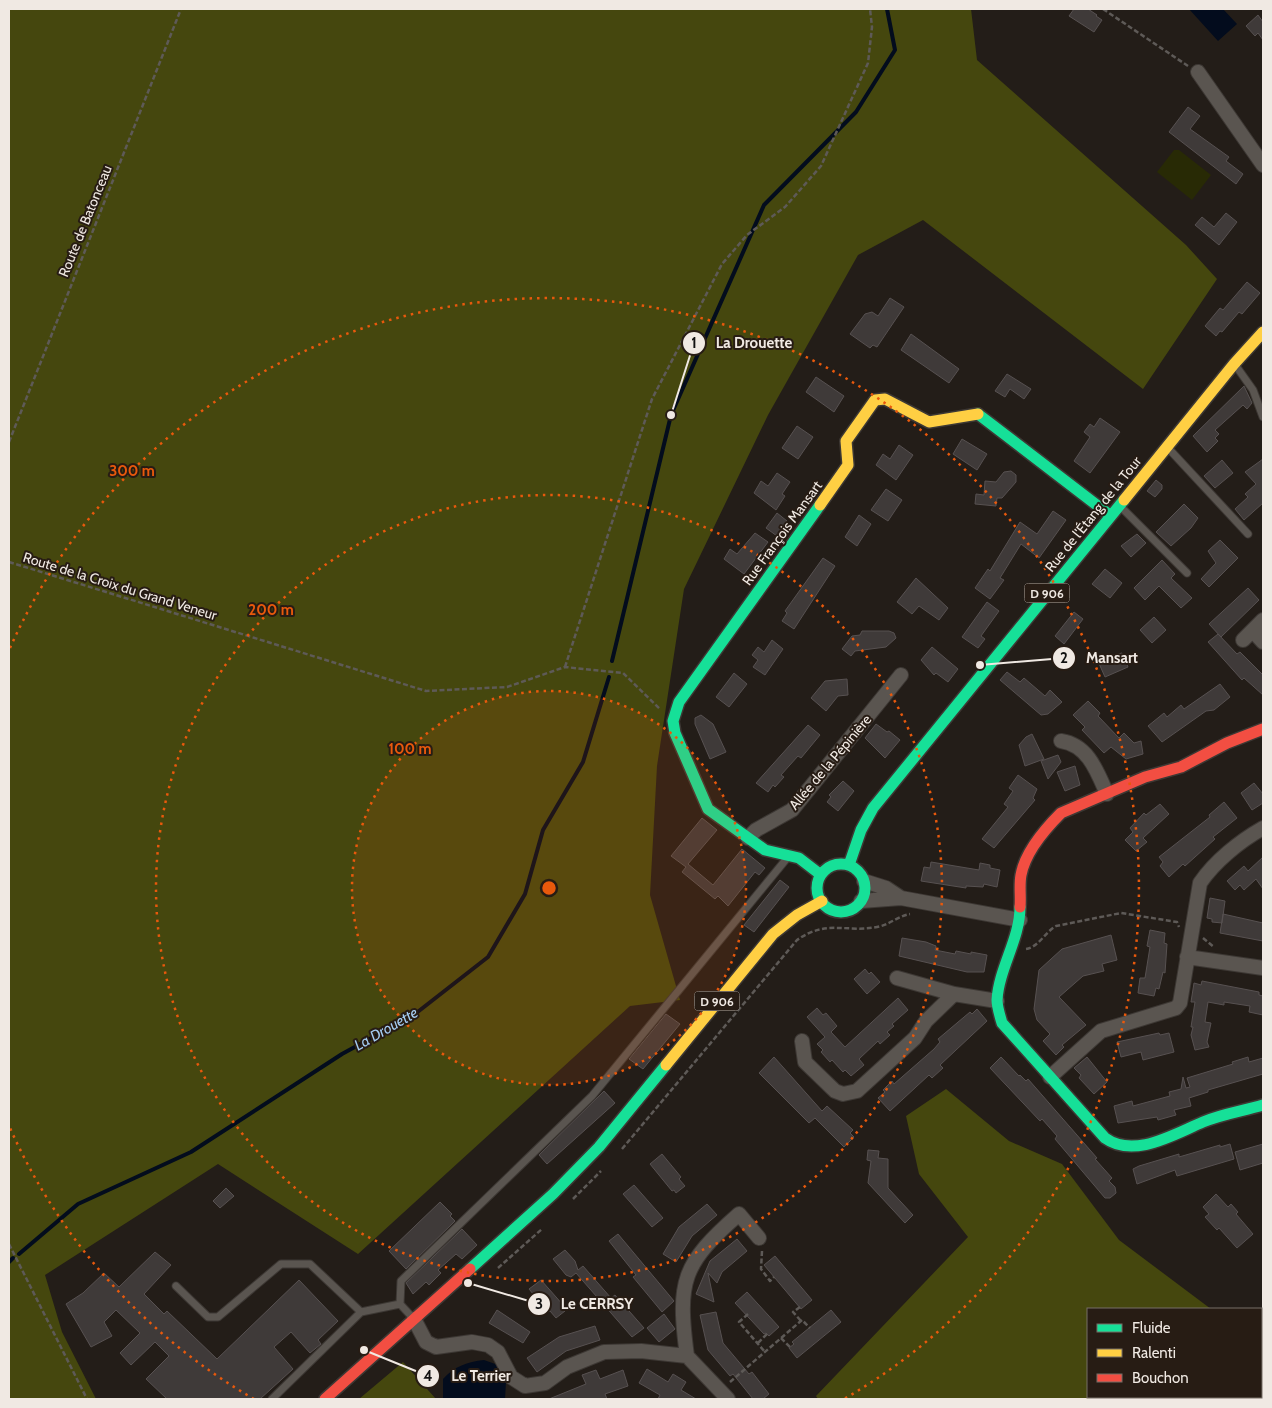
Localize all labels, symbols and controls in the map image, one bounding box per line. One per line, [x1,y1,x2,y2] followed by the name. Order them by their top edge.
[54,163,116,279] street label: Route de Batonceau
[681,328,803,358] callout: La Drouette
[691,334,697,352] text: 1
[716,334,792,352] text: La Drouette
[1041,452,1146,575] street label: Rue de l'Étang de la Tour
[109,462,155,480] text: 300 m
[738,477,826,589] street label: Rue François Mansart
[21,548,220,624] street label: Route de la Croix du Grand Veneur
[1024,584,1070,602] road number: D 906
[248,601,294,619] text: 200 m
[1051,643,1148,673] callout: Mansart
[1060,649,1068,667] text: 2
[1086,649,1138,667] text: Mansart
[785,711,875,813] street label: Allée de la Pépinière
[388,740,432,758] text: 100 m
[540,879,558,897] centre of rings
[694,991,740,1010] road number: D 906
[351,1003,421,1054] water label: La Drouette
[526,1289,644,1319] callout: Le CERRSY
[535,1295,543,1313] text: 3
[561,1295,634,1313] text: Le CERRSY
[1087,1308,1262,1398] legend
[1132,1319,1171,1337] text: Fluide
[1132,1344,1176,1362] text: Ralenti
[416,1361,520,1391] callout: Le Terrier
[423,1367,433,1385] text: 4
[451,1367,511,1385] text: Le Terrier
[1132,1369,1189,1387] text: Bouchon

